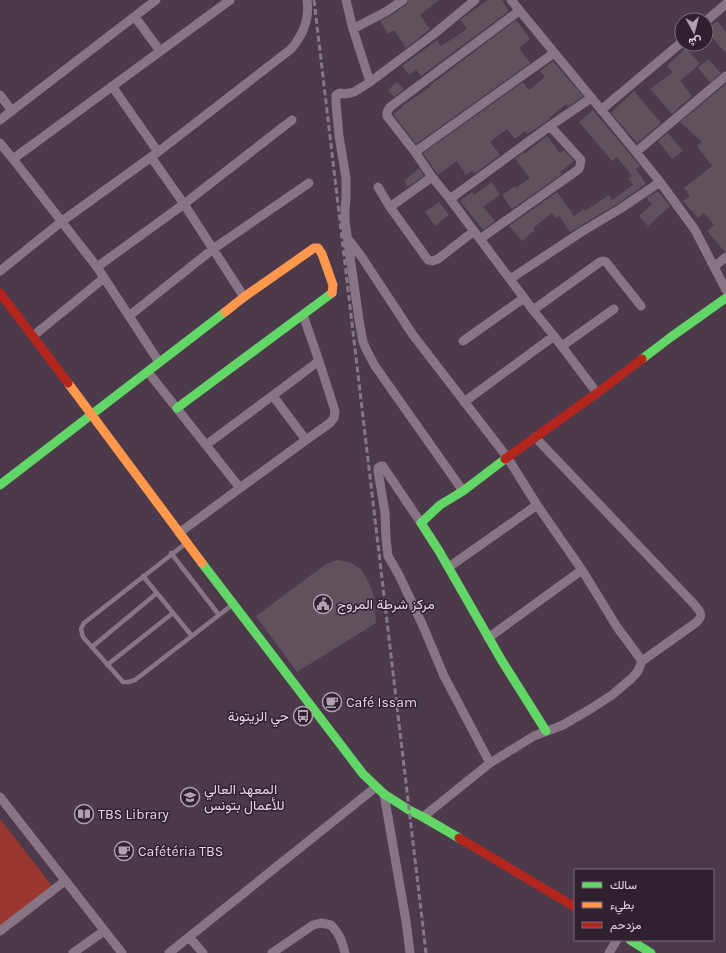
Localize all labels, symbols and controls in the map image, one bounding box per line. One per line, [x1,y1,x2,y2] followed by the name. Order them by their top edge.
[674,12,714,52] north arrow
[688,34,703,49] text: ش
[312,593,334,615] public building icon: مركز شرطة المروج
[337,596,435,615] place label: مركز شرطة المروج
[321,691,343,713] cafe icon: Café Issam
[346,694,417,711] place label: Café Issam
[292,705,314,727] bus stop icon: حي الزيتونة
[228,708,289,728] place label: حي الزيتونة
[204,781,284,815] place label: المعهد العالي للأعمال بتونس
[179,786,201,808] school or university icon: المعهد العالي للأعمال بتونس
[73,803,95,825] library icon: TBS Library
[98,806,169,823] place label: TBS Library
[113,840,135,862] cafe icon: Cafétéria TBS
[138,843,223,860] place label: Cafétéria TBS
[574,869,714,941] legend
[610,878,637,892] text: سالك
[610,898,634,915] text: بطيء
[610,918,641,933] text: مزدحم

